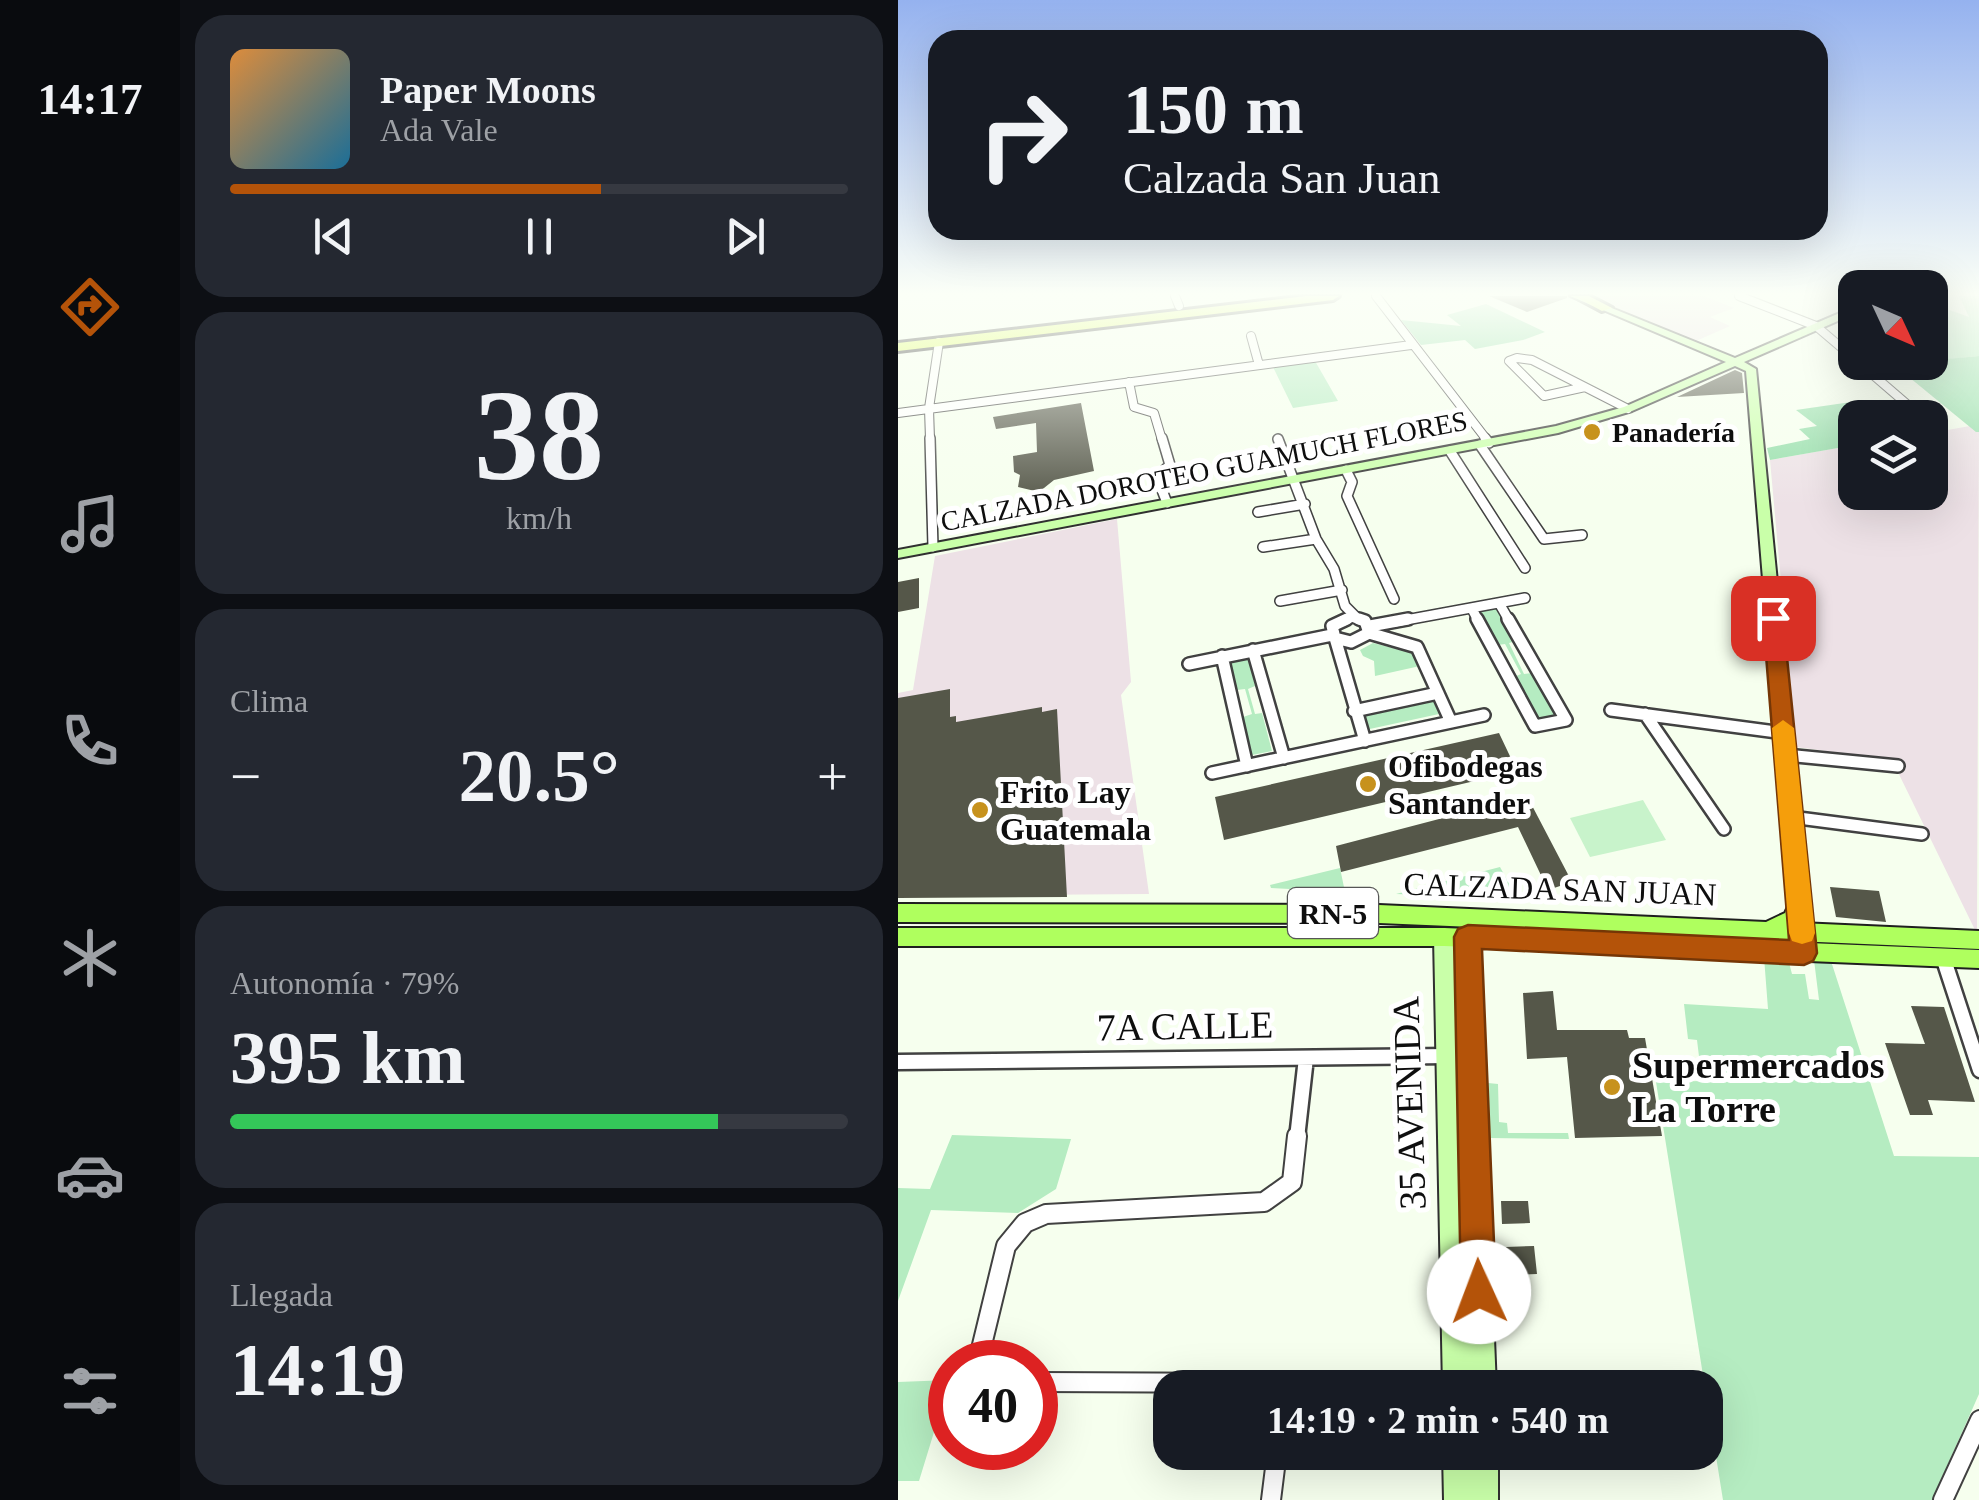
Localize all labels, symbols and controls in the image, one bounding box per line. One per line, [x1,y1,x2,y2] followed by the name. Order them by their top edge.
[380,69,596,111] text: Paper Moons
[958,70,1088,200] icon: right
[1123,71,1304,148] text: 150 m
[38,74,143,124] text: 14:17
[380,112,498,148] text: Ada Vale
[1123,153,1440,203] text: Calzada San Juan
[306,209,361,264] icon: previous
[512,209,567,264] icon: pause
[718,209,773,264] icon: next
[1838,270,1948,380] north arrow
[1838,270,1948,510] map controls
[55,272,125,342] icon: directions
[474,363,604,507] text: 38
[1838,400,1948,510] button: layers
[938,405,1470,537] street label: CALZADA DOROTEO GUAMUCH FLORES
[1612,417,1735,448] place label: Panadería
[1581,421,1603,443] marker: Panadería
[55,489,125,559] icon: music
[506,500,572,536] text: km/h
[1731,576,1816,661] pin
[1746,591,1801,646] icon: arrive
[230,683,308,719] text: Clima
[55,706,125,776] icon: phone
[458,734,620,817] text: 20.5°
[230,746,261,807] text: −
[817,746,848,807] text: +
[1388,748,1543,821] place label: Ofibodegas Santander
[1357,773,1379,795] marker: Ofibodegas Santander
[1000,774,1151,847] place label: Frito Lay Guatemala
[969,799,991,821] marker: Frito Lay Guatemala
[1403,866,1717,912] street label: CALZADA SAN JUAN
[1288,888,1378,938] road number: RN-5
[55,923,125,993] icon: climate
[230,965,459,1001] text: Autonomía · 79%
[1384,995,1434,1210] street label: 35 AVENIDA
[1097,1003,1273,1049] street label: 7A CALLE
[230,1016,465,1099] text: 395 km
[1632,1044,1885,1130] place label: Supermercados La Torre
[1601,1076,1623,1098] marker: Supermercados La Torre
[55,1140,125,1210] icon: car
[1427,1240,1531,1344] position arrow
[230,1277,333,1313] text: Llegada
[230,1328,405,1411] text: 14:19
[928,1340,1058,1470] speed limit sign: 40
[55,1356,125,1426] icon: filters
[1267,1399,1609,1441] text: 14:19 · 2 min · 540 m

